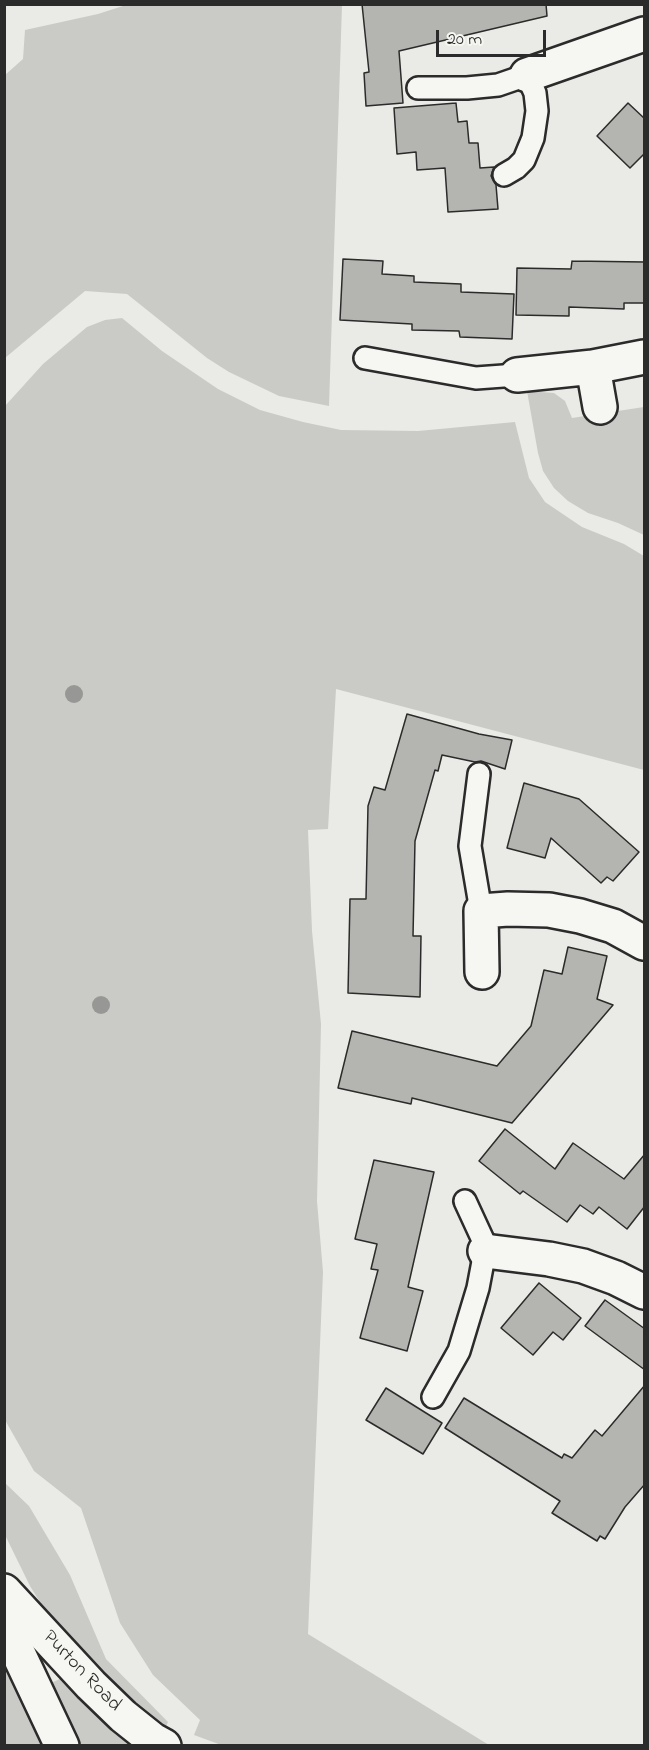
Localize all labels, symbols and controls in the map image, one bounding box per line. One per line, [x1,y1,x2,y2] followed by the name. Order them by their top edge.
[439,18,548,56] scale bar
[447,27,482,53] text: 20 m
[36,1626,126,1718] street label: Purton Road

